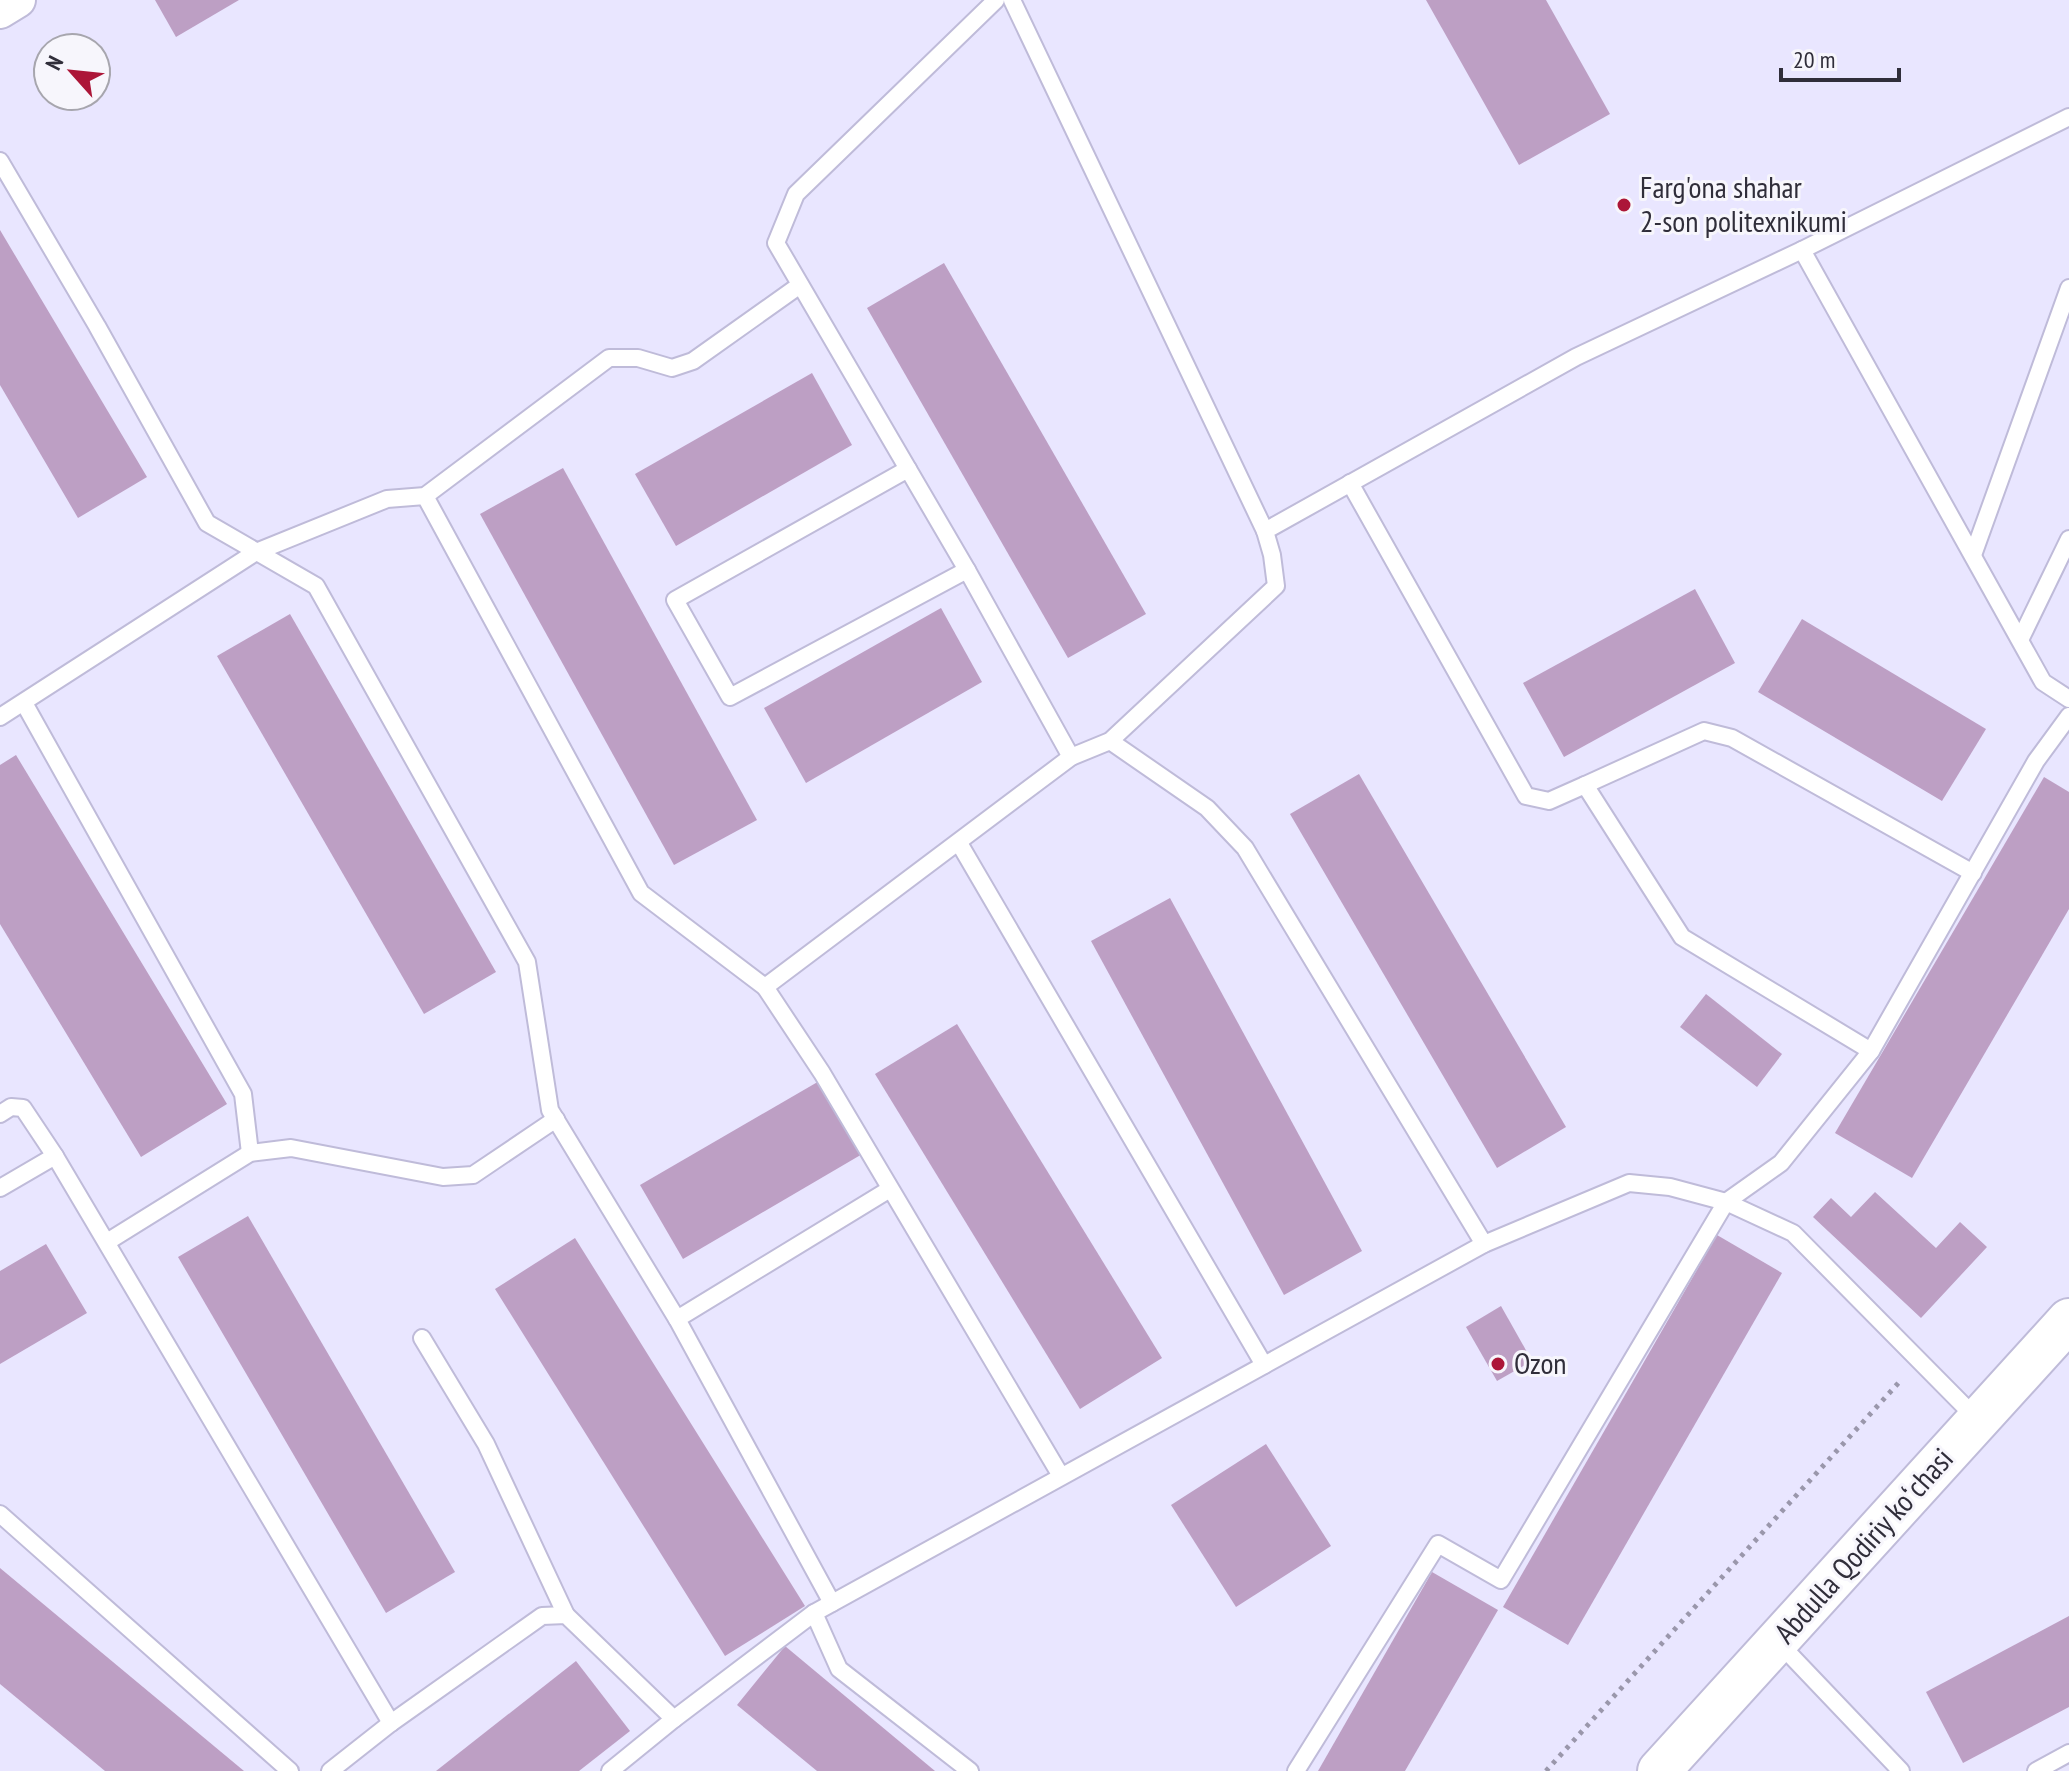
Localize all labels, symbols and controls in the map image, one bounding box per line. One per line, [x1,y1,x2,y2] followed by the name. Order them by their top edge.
[32,32,112,112] north arrow
[1781,32,1899,82] scale bar
[1793,44,1835,75] text: 20 m
[39,51,69,75] text: N
[1640,167,1847,240] place label: Farg'ona shahar 2-son politexnikumi
[1615,196,1633,214] marker: Farg'ona shahar 2-son politexnikumi
[1514,1343,1567,1382] place label: Ozon
[1489,1355,1507,1373] marker: Ozon
[1765,1439,1961,1651] street label: Abdulla Qodiriy koʻchasi

